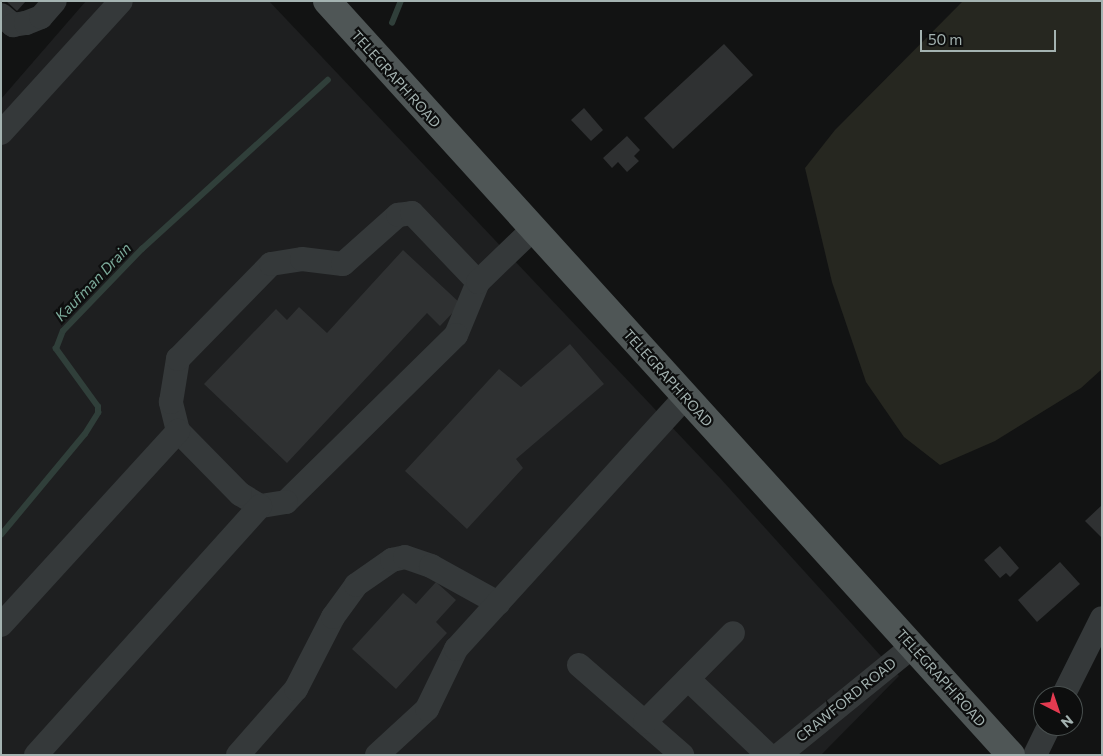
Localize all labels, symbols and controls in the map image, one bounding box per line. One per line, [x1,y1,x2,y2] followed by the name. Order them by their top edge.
[923,20,1059,52] scale bar
[348,27,444,131] street label: TELEGRAPH ROAD
[928,30,962,48] text: 50 m
[51,239,135,325] water label: Kaufman Drain
[620,326,716,430] street label: TELEGRAPH ROAD
[893,626,989,730] street label: TELEGRAPH ROAD
[793,654,899,746] street label: CRAWFORD ROAD
[1033,686,1083,736] north arrow
[1058,712,1077,732] text: N

